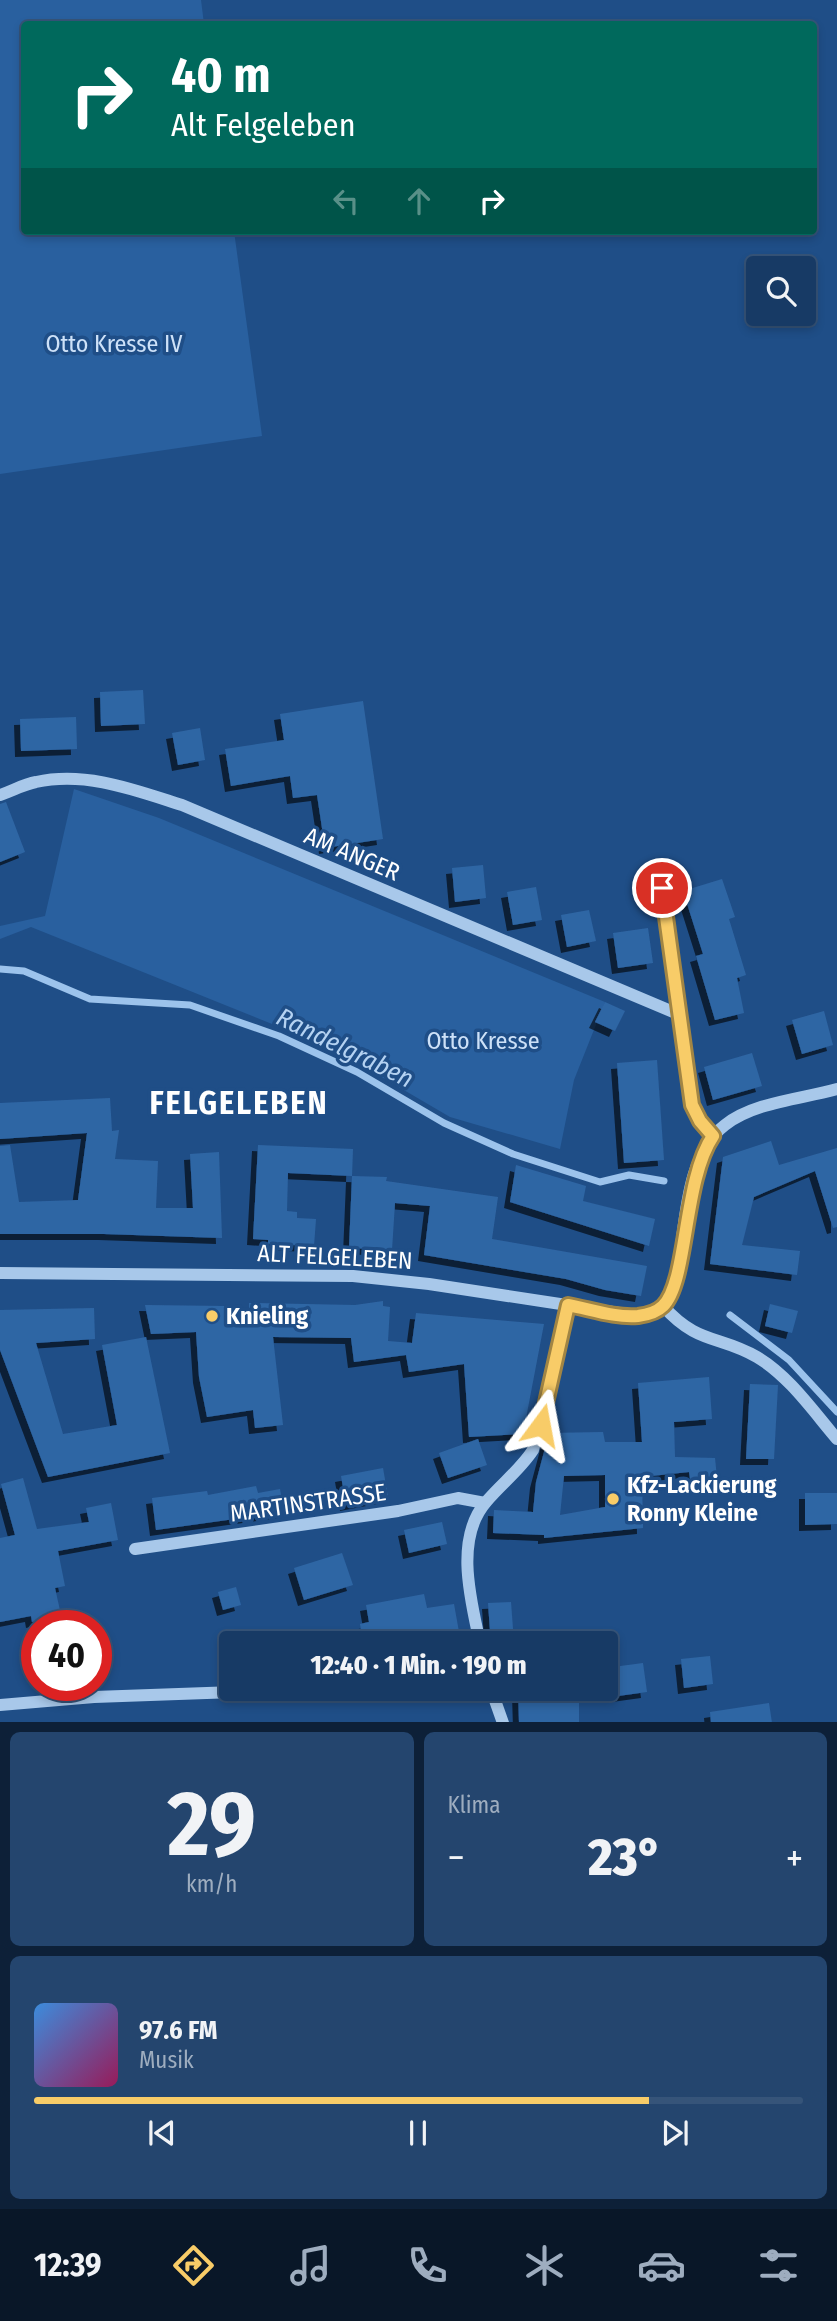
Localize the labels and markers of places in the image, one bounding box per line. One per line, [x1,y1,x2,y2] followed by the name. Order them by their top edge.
[632,858,692,918] pin
[226,1302,308,1330] place label: Knieling
[204,1308,220,1324] marker: Knieling
[627,1471,777,1527] place label: Kfz-Lackierung Ronny Kleine
[605,1491,621,1507] marker: Kfz-Lackierung Ronny Kleine

